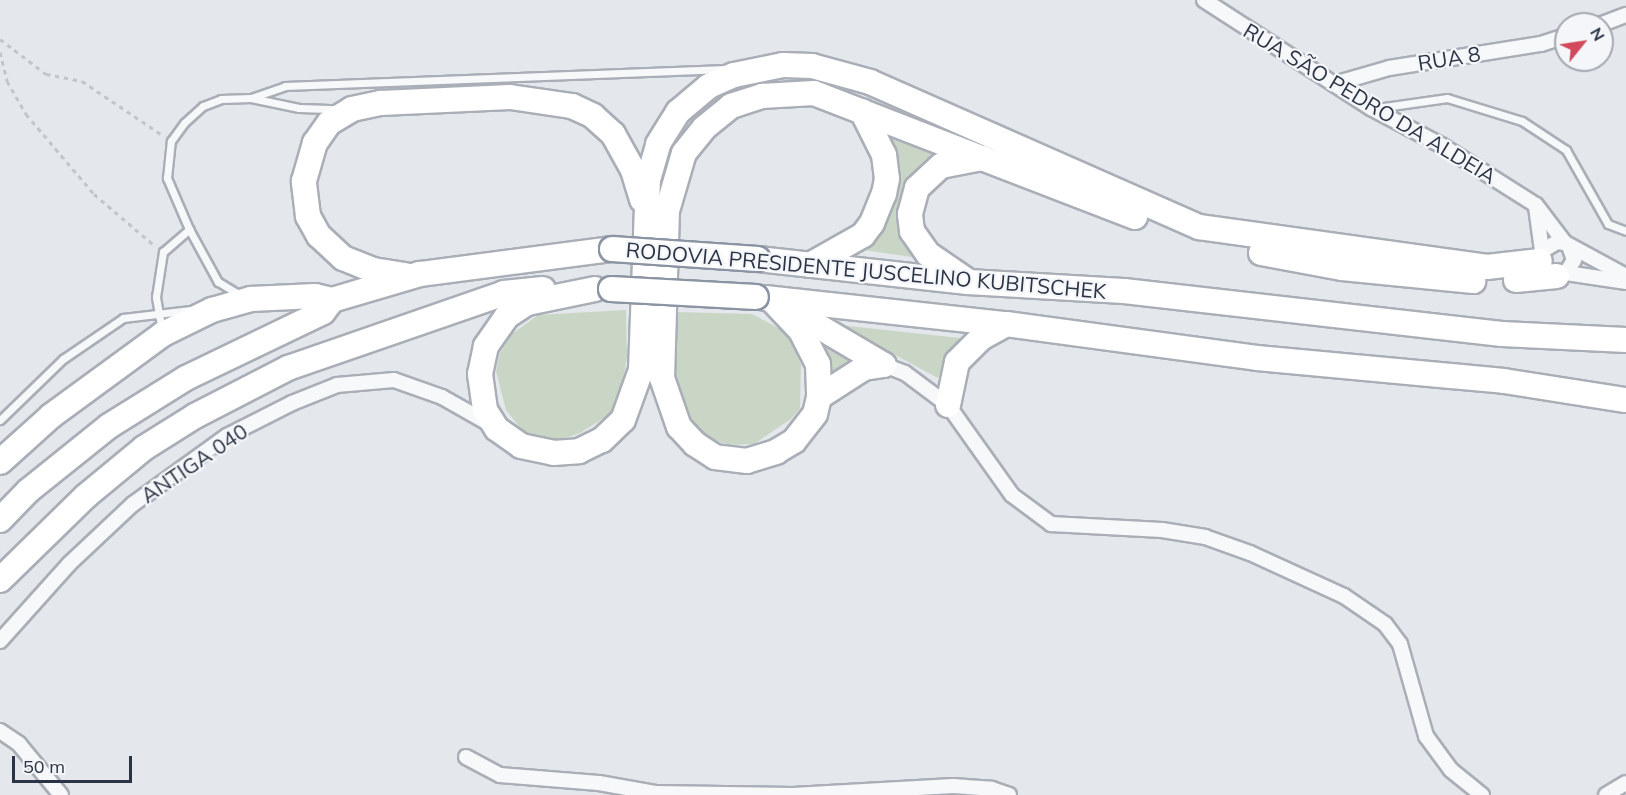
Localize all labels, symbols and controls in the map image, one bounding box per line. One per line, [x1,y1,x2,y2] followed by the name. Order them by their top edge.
[1554,12,1614,72] north arrow
[1239,17,1501,189] street label: RUA SÃO PEDRO DA ALDEIA
[1586,24,1610,44] text: N
[1416,41,1482,75] street label: RUA 8
[625,236,1107,304] street label: RODOVIA PRESIDENTE JUSCELINO KUBITSCHEK
[136,418,252,508] street label: ANTIGA 040
[15,744,135,782] scale bar
[23,755,65,778] text: 50 m

